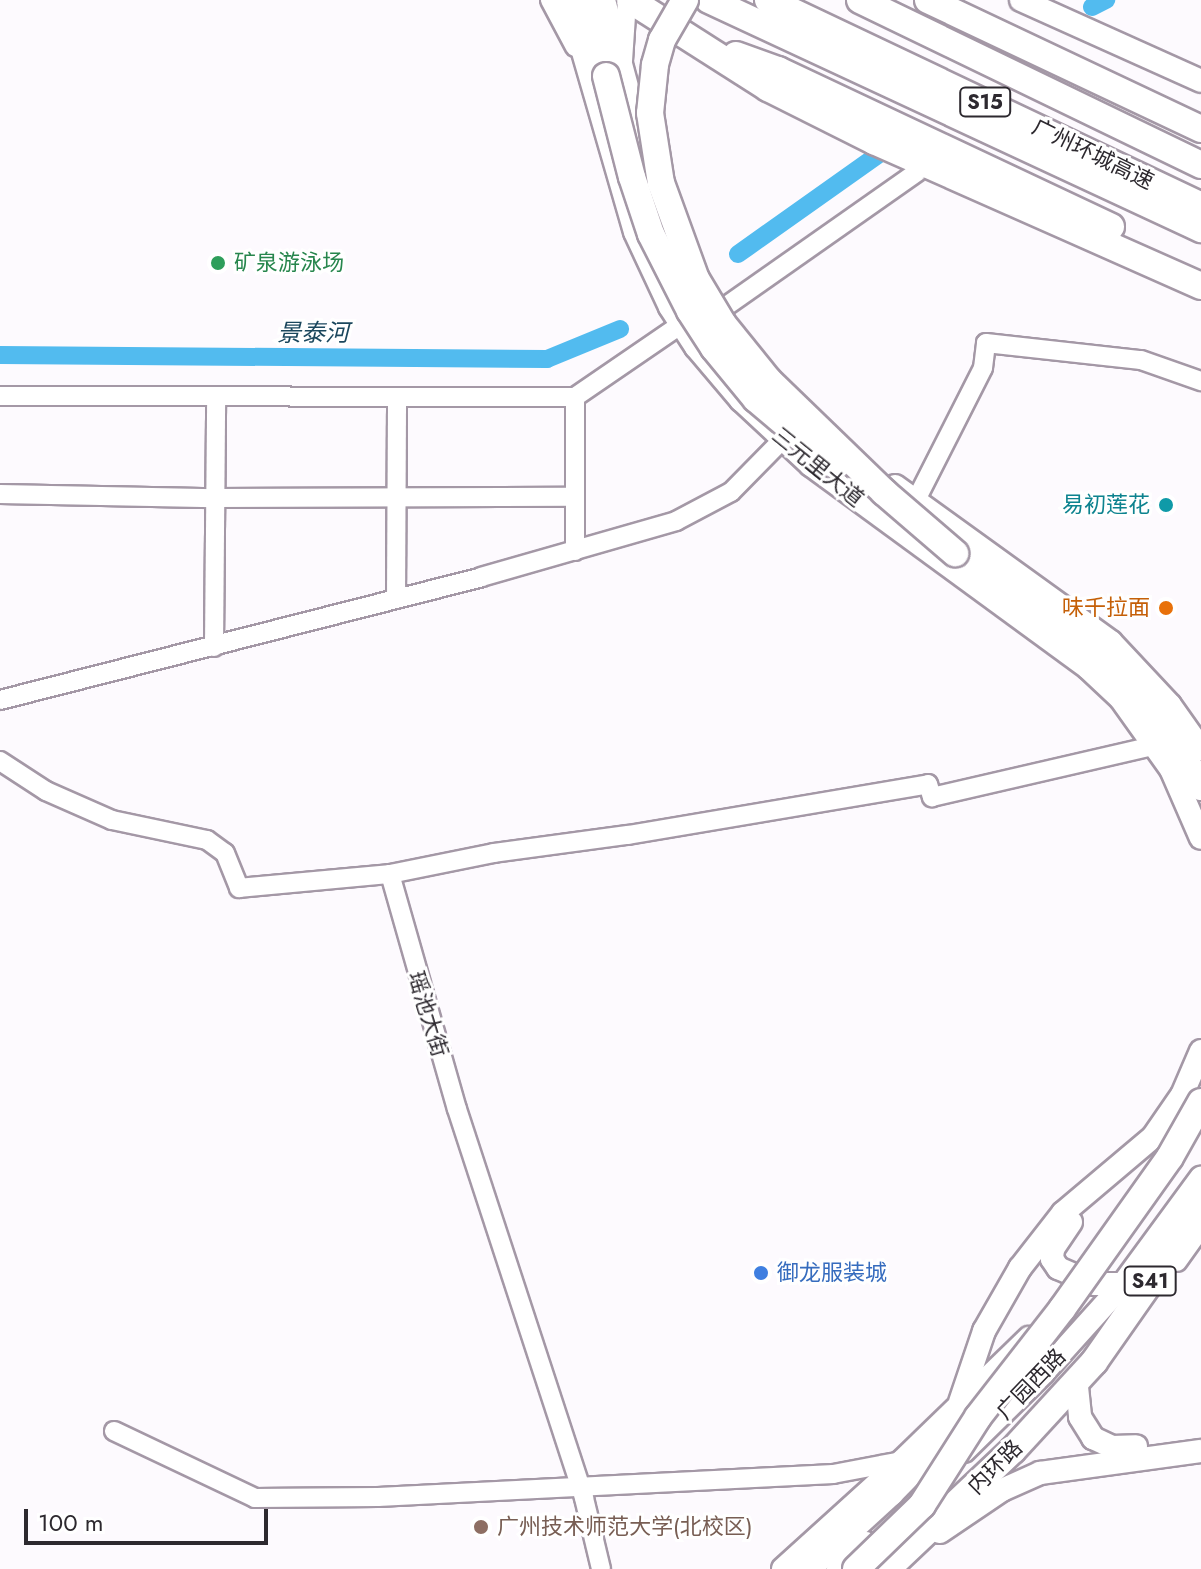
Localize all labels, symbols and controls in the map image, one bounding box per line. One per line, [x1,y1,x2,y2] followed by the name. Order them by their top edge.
[959,86,1011,118] road number: S15
[1028,113,1158,195] street label: 广州环城高速
[234,250,344,276] place label: 矿泉游泳场
[209,254,227,272] marker: 矿泉游泳场
[277,319,349,347] water label: 景泰河
[767,422,869,512] street label: 三元里大道
[1062,492,1150,518] place label: 易初莲花
[1157,496,1175,514] marker: 易初莲花
[1062,595,1150,621] place label: 味千拉面
[1157,599,1175,617] marker: 味千拉面
[403,968,453,1060] street label: 瑶池大街
[777,1260,887,1286] place label: 御龙服装城
[752,1264,770,1282] marker: 御龙服装城
[1122,1265,1178,1297] road number: S41
[991,1343,1071,1425] street label: 广园西路
[962,1434,1028,1500] street label: 内环路
[28,1493,272,1543] scale bar
[38,1505,104,1540] text: 100 m
[497,1514,753,1540] place label: 广州技术师范大学(北校区)
[472,1518,490,1536] marker: 广州技术师范大学(北校区)

